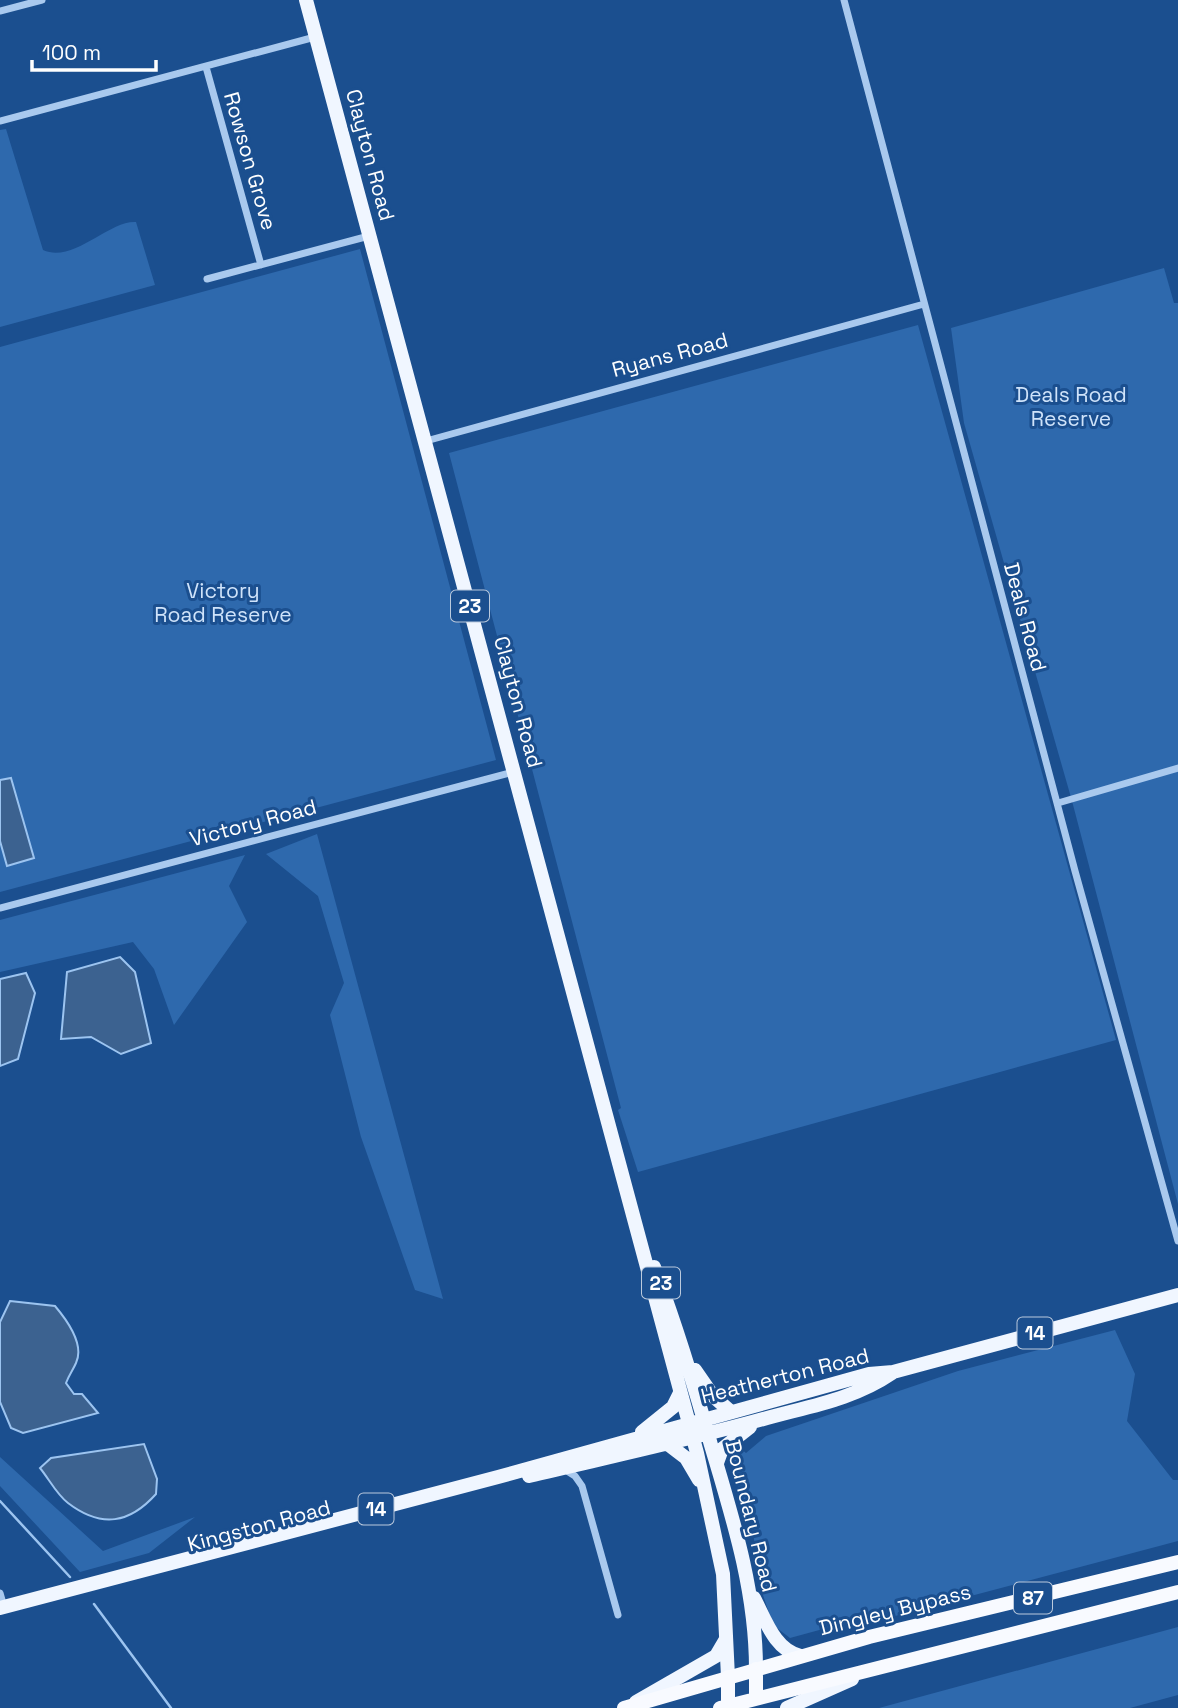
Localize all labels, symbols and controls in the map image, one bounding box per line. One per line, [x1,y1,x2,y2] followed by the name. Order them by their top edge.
[32,28,156,72] scale bar
[42,39,101,66] text: 100 m
[340,86,401,224] street label: Clayton Road
[218,89,283,233] street label: Rowson Grove
[609,326,731,383] street label: Ryans Road
[1015,381,1127,432] park label: Deals Road Reserve
[998,559,1053,674] street label: Deals Road
[154,577,292,628] park label: Victory Road Reserve
[451,590,489,622] road number: 23
[488,633,549,771] street label: Clayton Road
[186,793,319,852] street label: Victory Road
[642,1268,680,1298] road number: 23
[1018,1317,1052,1348] road number: 14
[698,1342,872,1409] street label: Heatherton Road
[720,1437,783,1595] street label: Boundary Road
[184,1493,333,1558] street label: Kingston Road
[358,1494,394,1525] road number: 14
[816,1578,974,1641] street label: Dingley Bypass
[1014,1582,1052,1614] road number: 87

